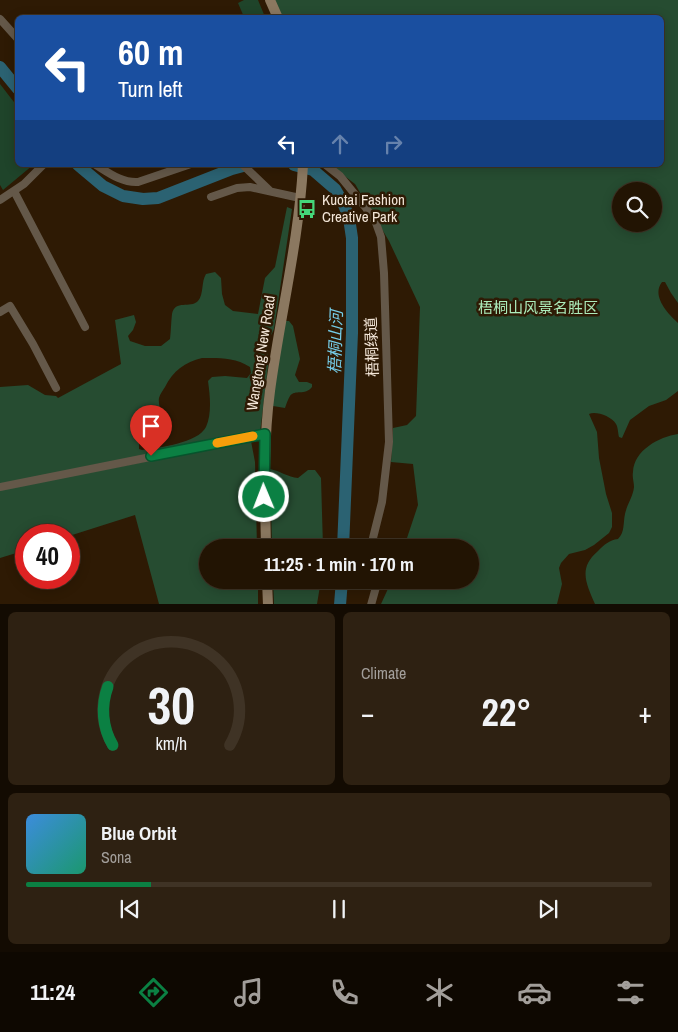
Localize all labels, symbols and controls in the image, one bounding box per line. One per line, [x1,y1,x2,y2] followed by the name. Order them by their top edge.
[118,29,183,76] text: 60 m
[35,35,100,100] icon: left
[118,74,183,104] text: Turn left
[273,130,301,158] icon: left
[326,130,354,158] icon: ahead
[379,130,407,158] icon: right
[612,182,662,232] map controls
[612,182,662,232] button: search
[322,189,405,227] place label: Kuotai Fashion Creative Park
[296,198,318,220] bus stop icon: Kuotai Fashion Creative Park
[241,294,280,412] street label: Wangtong New Road
[478,297,598,318] park label: 梧桐山风景名胜区
[323,307,347,374] water label: 梧桐山河
[360,317,383,377] street label: 梧桐绿道
[130,405,172,456] pin
[137,412,165,440] icon: arrive
[237,470,289,522] position arrow
[15,524,80,589] speed limit sign: 40
[264,551,414,577] text: 11:25 · 1 min · 170 m
[361,662,406,684] text: Climate
[148,670,195,740] text: 30
[482,687,531,738] text: 22°
[361,694,374,732] text: −
[639,694,652,732] text: +
[156,732,187,756] text: km/h
[101,820,176,846] text: Blue Orbit
[101,846,132,868] text: Sona
[116,895,144,923] icon: previous
[325,895,353,923] icon: pause
[534,895,562,923] icon: next
[136,975,171,1010] icon: directions
[231,975,266,1010] icon: music
[327,975,362,1010] icon: phone
[422,975,457,1010] icon: climate
[517,975,552,1010] icon: car
[613,975,648,1010] icon: filters
[30,977,75,1007] text: 11:24

